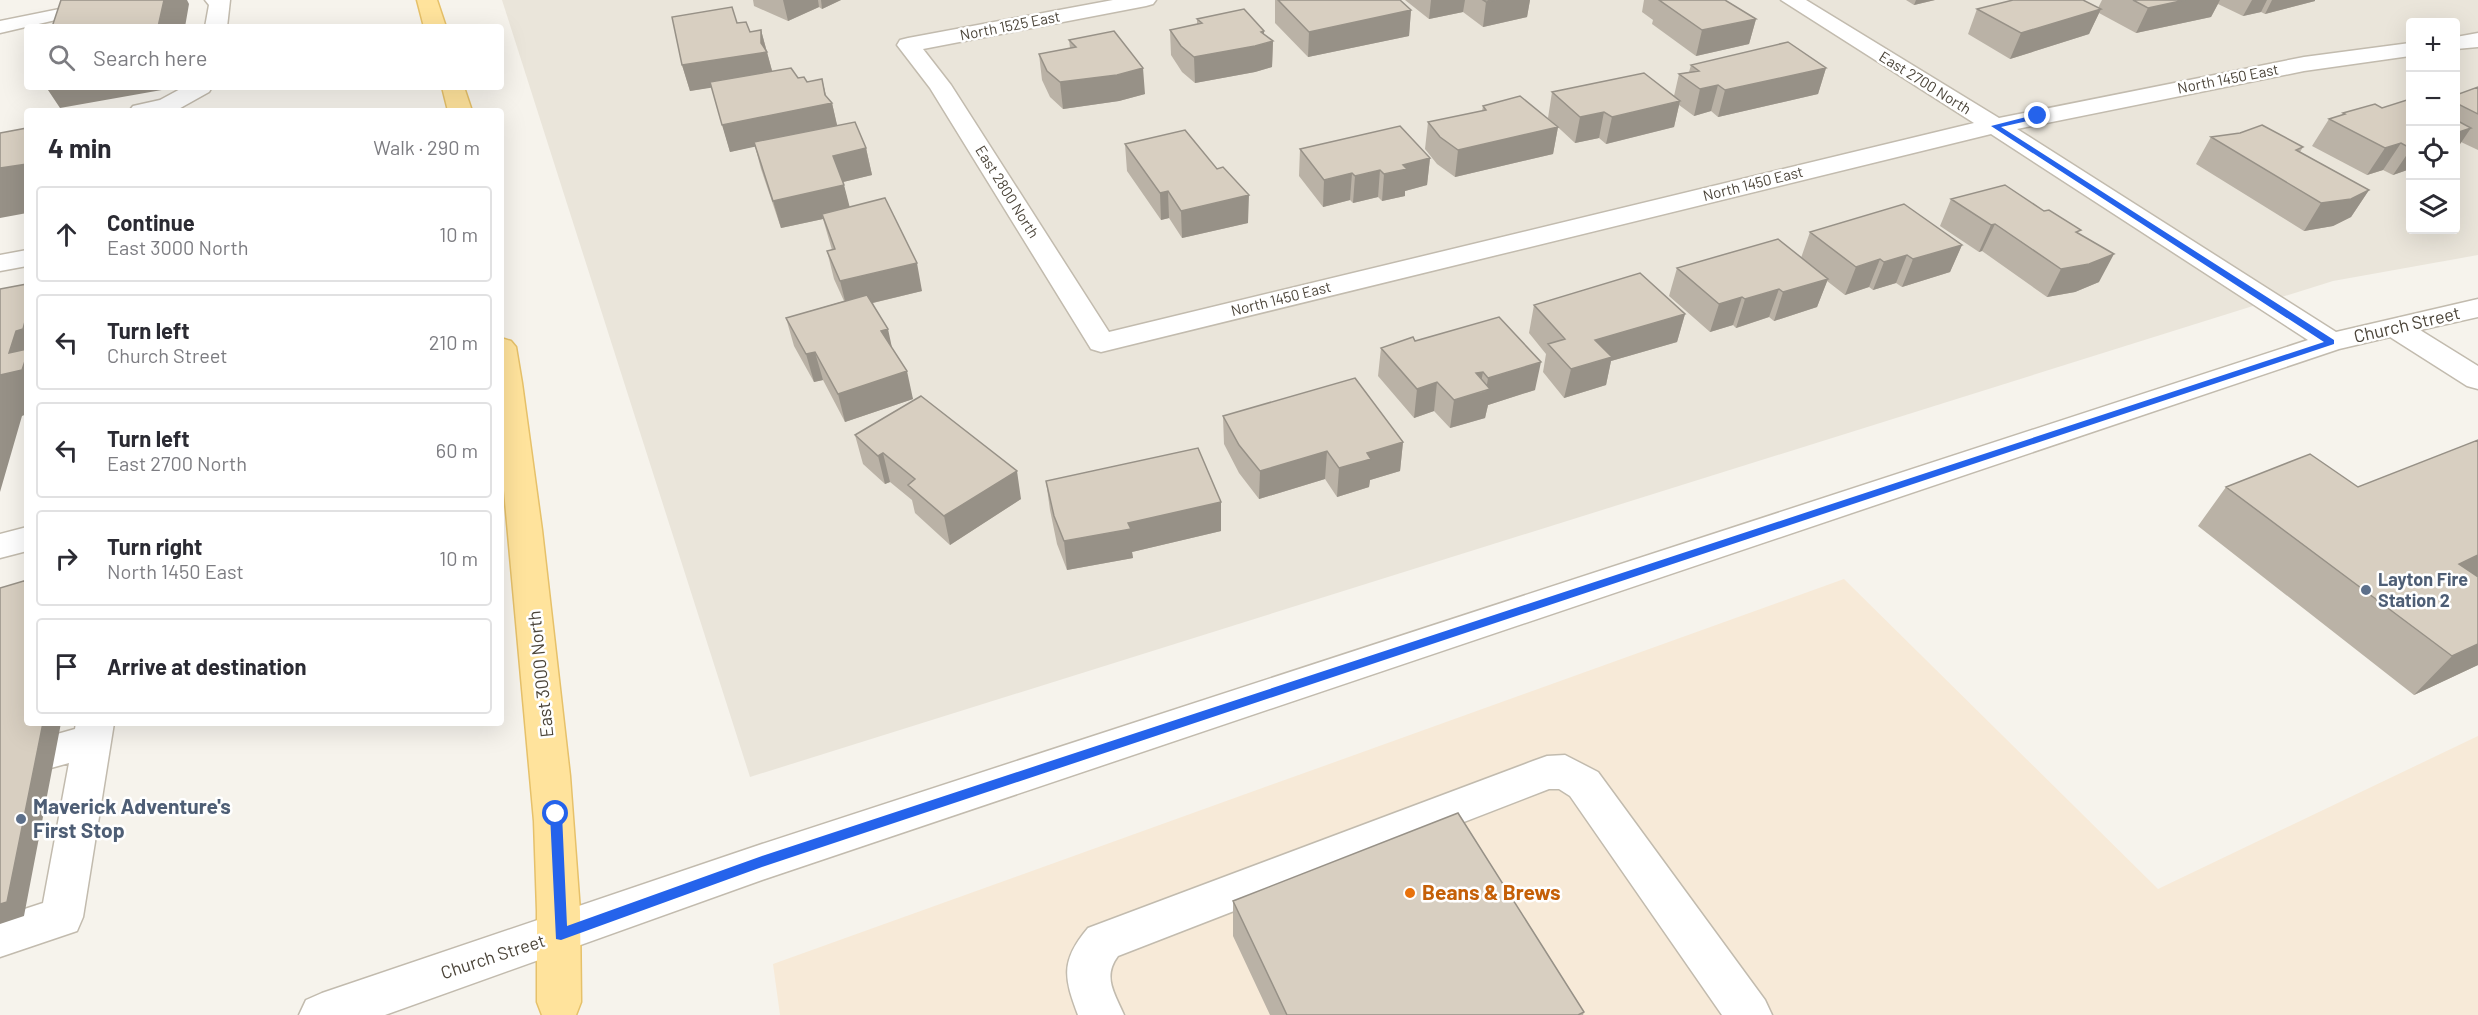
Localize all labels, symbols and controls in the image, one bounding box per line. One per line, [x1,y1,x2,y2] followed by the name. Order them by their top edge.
[958,6,1061,44] street label: North 1525 East
[2406,18,2460,234] map controls
[2406,18,2460,72] button: +
[24,24,504,90] search box
[45,41,78,74] icon: search
[93,44,207,70] text: Search here
[1876,47,1975,118] street label: East 2700 North
[2176,59,2280,97] street label: North 1450 East
[2406,72,2460,126] button: −
[2024,102,2050,128] route end
[2406,126,2460,180] button: locate
[48,132,112,163] text: 4 min
[373,135,480,159] text: Walk · 290 m
[972,142,1043,241] street label: East 2800 North
[1701,162,1805,204] street label: North 1450 East
[2406,180,2460,234] button: layers
[107,209,195,235] text: Continue
[50,218,83,251] icon: ahead
[439,222,478,246] text: 10 m
[107,235,248,259] text: East 3000 North
[1229,277,1333,319] street label: North 1450 East
[2351,301,2462,347] street label: Church Street
[107,317,190,343] text: Turn left
[50,326,83,359] icon: left
[429,330,478,354] text: 210 m
[107,343,228,367] text: Church Street
[107,425,190,451] text: Turn left
[50,434,83,467] icon: left
[436,438,478,462] text: 60 m
[107,451,247,475] text: East 2700 North
[107,533,202,559] text: Turn right
[50,542,83,575] icon: right
[439,546,478,570] text: 10 m
[107,559,244,583] text: North 1450 East
[2378,568,2468,611] place label: Layton Fire Station 2
[2359,583,2373,597] marker: Layton Fire Station 2
[522,610,558,739] street label: East 3000 North
[50,650,83,683] icon: arrive
[107,653,306,679] text: Arrive at destination
[33,793,231,842] place label: Maverick Adventure's First Stop
[542,800,568,826] route start
[14,812,28,826] marker: Maverick Adventure's First Stop
[1422,879,1561,904] place label: Beans & Brews
[1403,886,1417,900] marker: Beans & Brews
[438,929,548,983] street label: Church Street

